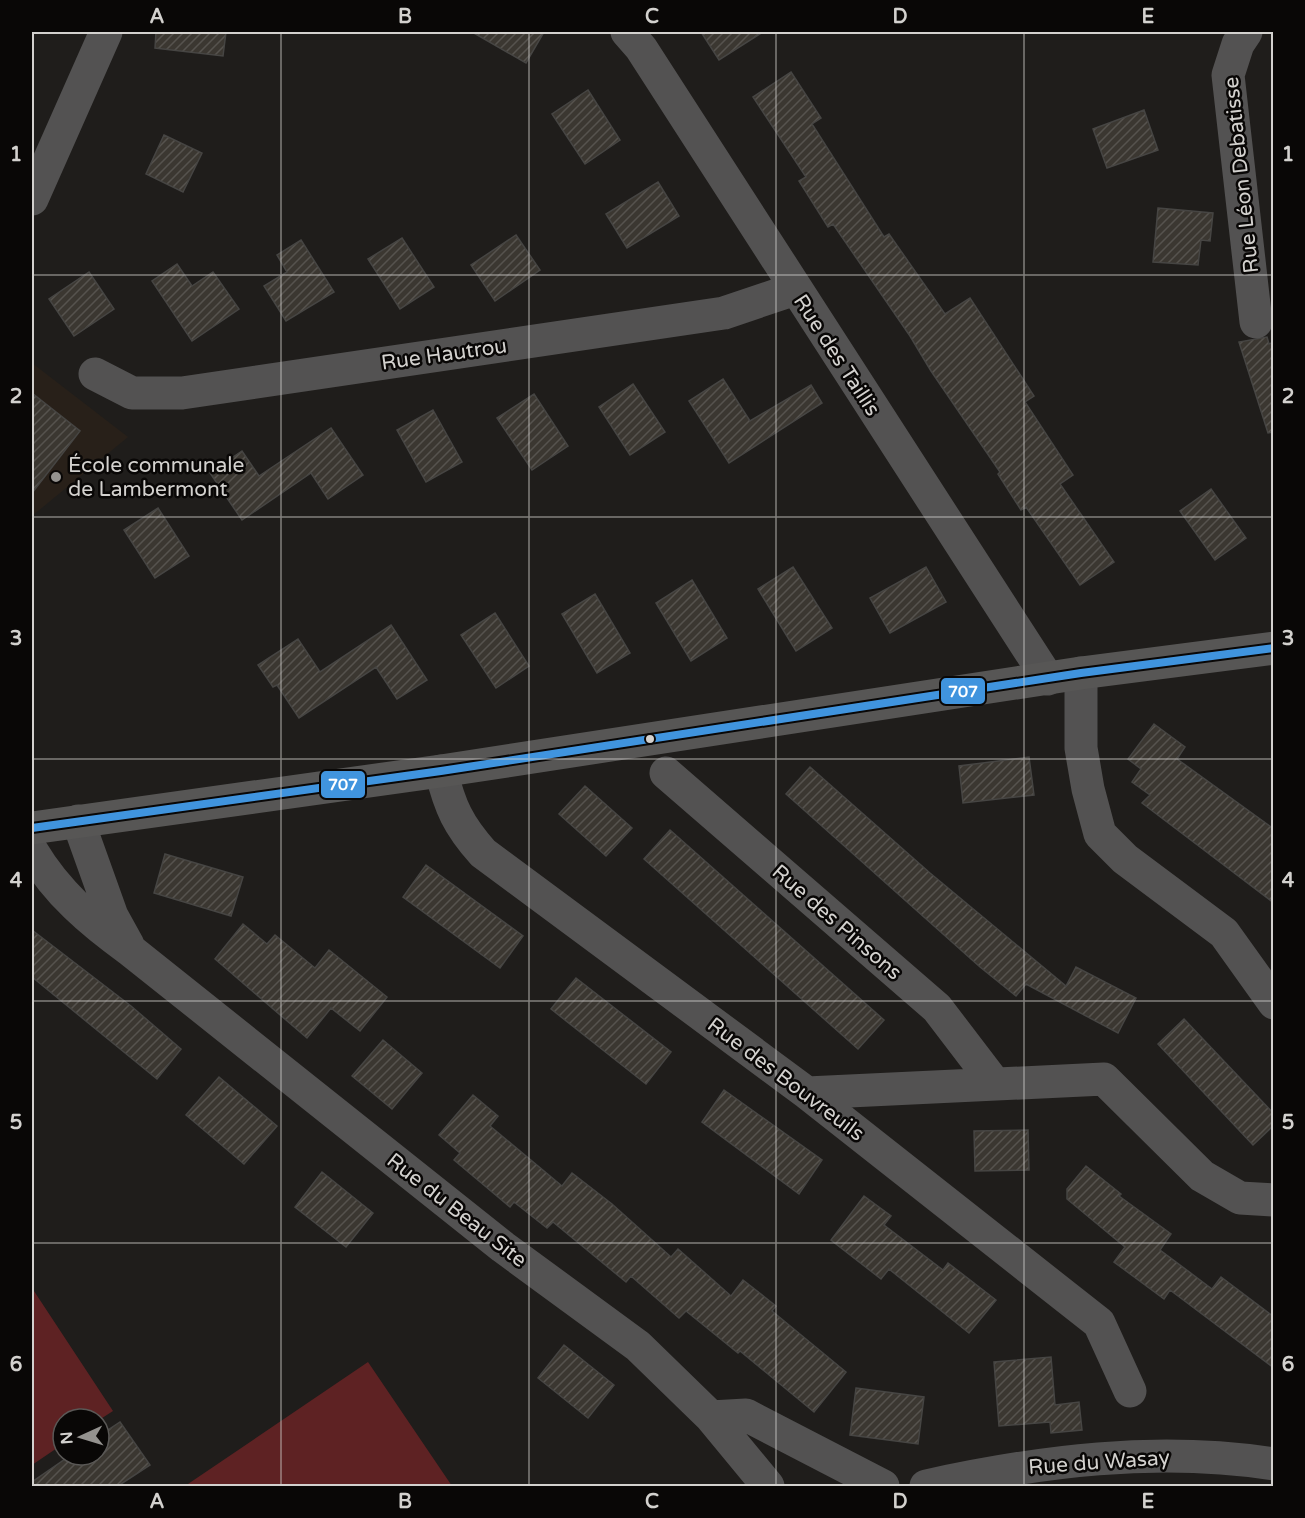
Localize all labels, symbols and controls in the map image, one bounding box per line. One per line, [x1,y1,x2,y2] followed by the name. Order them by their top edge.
[150,5,165,29] text: A
[398,5,412,29] text: B
[645,5,659,29] text: C
[892,5,908,29] text: D
[1142,5,1155,29] text: E
[1219,75,1264,274] street label: Rue Léon Debatisse
[10,143,22,167] text: 1
[1282,143,1294,167] text: 1
[788,290,885,421] street label: Rue des Taillis
[380,333,509,376] street label: Rue Hautrou
[10,385,22,409] text: 2
[1282,385,1294,409] text: 2
[68,453,245,502] place label: École communale de Lambermont
[49,470,63,484] marker: École communale de Lambermont
[10,627,22,651] text: 3
[1282,627,1294,651] text: 3
[940,677,986,705] line badge: 707
[948,682,978,702] text: 707
[644,733,656,745] unlabelled marker
[320,770,366,799] line badge: 707
[328,775,358,795] text: 707
[767,859,907,985] street label: Rue des Pinsons
[10,869,23,893] text: 4
[1282,869,1295,893] text: 4
[702,1012,869,1147] street label: Rue des Bouvreuils
[10,1111,22,1135] text: 5
[1282,1111,1294,1135] text: 5
[382,1148,532,1273] street label: Rue du Beau Site
[10,1353,22,1377] text: 6
[1282,1353,1294,1377] text: 6
[51,1407,111,1467] north arrow
[57,1431,77,1445] text: N
[1027,1445,1171,1480] street label: Rue du Wasay
[150,1490,165,1514] text: A
[398,1490,412,1514] text: B
[645,1490,659,1514] text: C
[892,1490,908,1514] text: D
[1142,1490,1155,1514] text: E

